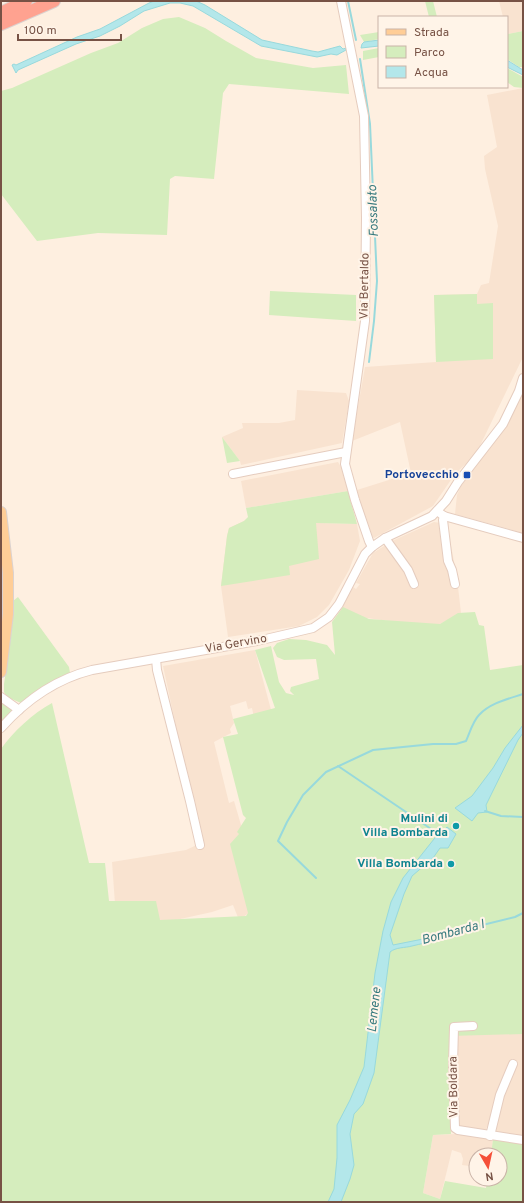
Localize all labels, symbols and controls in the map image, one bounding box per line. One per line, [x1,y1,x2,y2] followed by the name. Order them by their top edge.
[18,16,121,42] scale bar
[378,16,508,88] legend
[24,23,57,39] text: 100 m
[414,25,449,41] text: Strada
[414,45,445,61] text: Parco
[414,65,448,81] text: Acqua
[365,184,383,237] water label: Fossalato
[356,252,374,320] street label: Via Bertaldo
[385,467,459,483] place label: Portovecchio
[462,470,472,480] marker: Portovecchio
[204,631,268,657] street label: Via Gervino
[362,811,448,841] place label: Mulini di Villa Bombarda
[451,821,461,831] marker: Mulini di Villa Bombarda
[357,856,443,872] place label: Villa Bombarda
[446,859,456,869] marker: Villa Bombarda
[420,917,487,949] water label: Bombarda I
[365,986,385,1033] water label: Lemene
[445,1056,463,1118] street label: Via Boldara
[468,1147,508,1187] north arrow
[484,1168,494,1183] text: N

